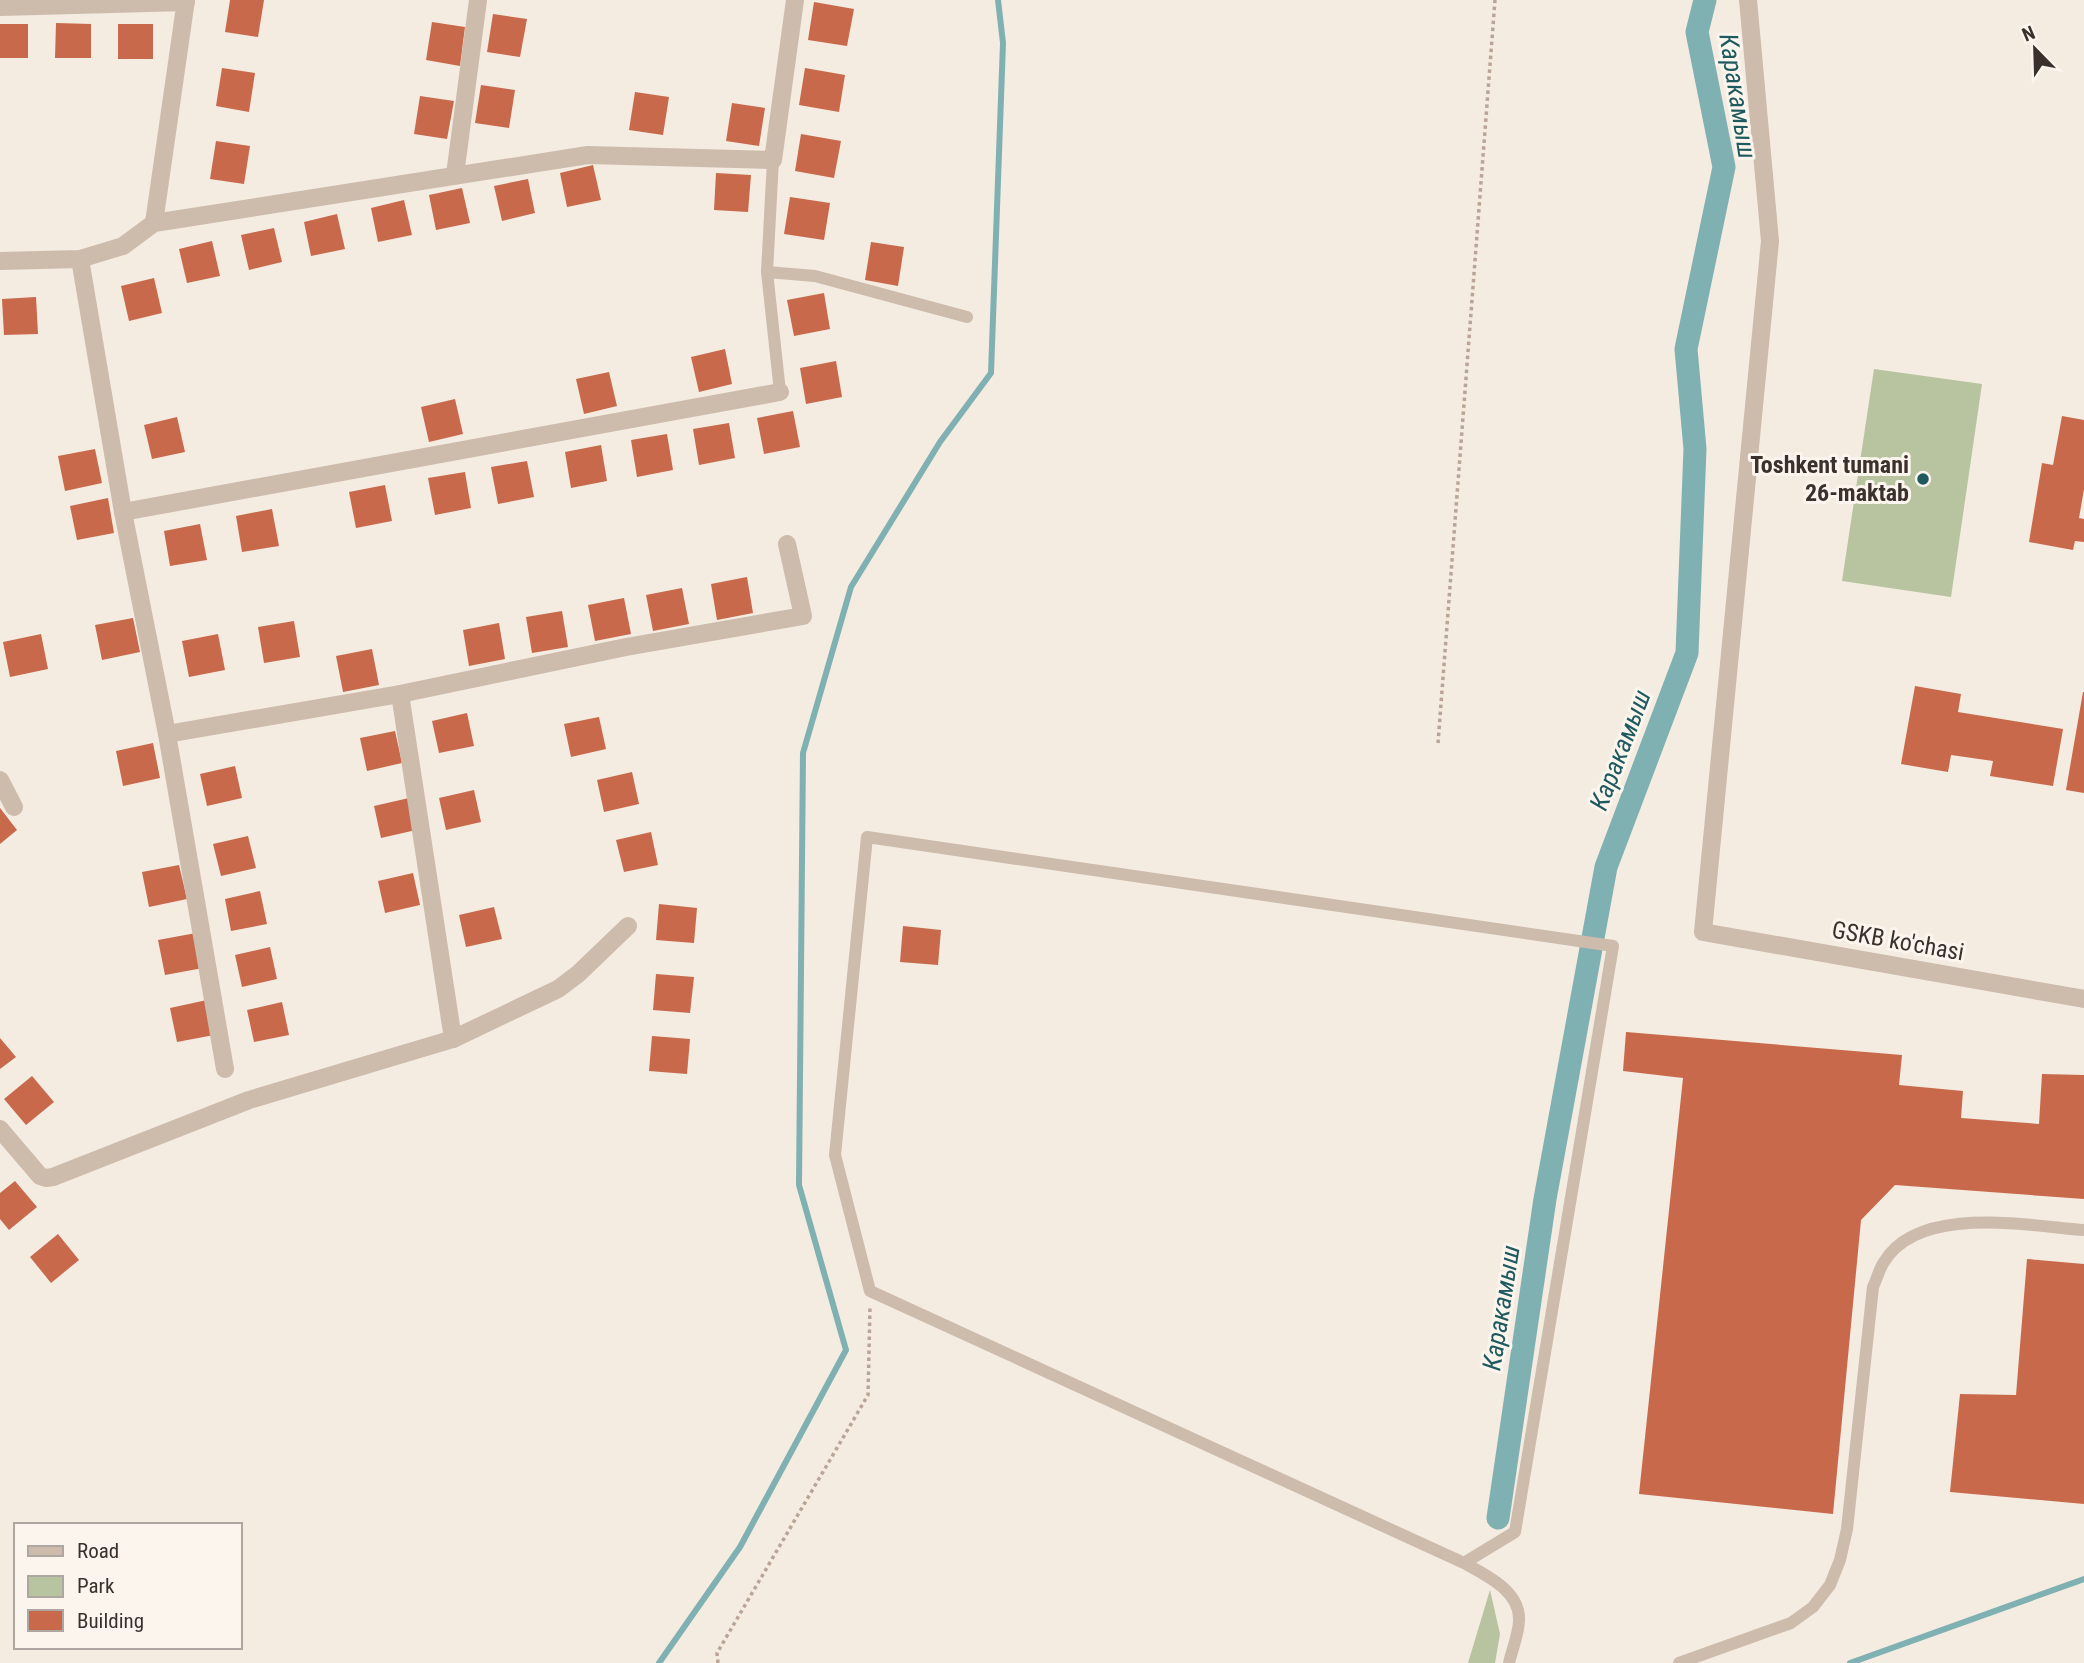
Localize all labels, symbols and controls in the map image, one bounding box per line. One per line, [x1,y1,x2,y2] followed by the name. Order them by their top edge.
[2000,14,2070,84] north arrow
[2019,21,2038,47] text: N
[1713,31,1763,161] water label: Каракамыш
[1750,451,1909,507] place label: Toshkent tumani 26-maktab
[1915,471,1931,487] marker: Toshkent tumani 26-maktab
[1583,686,1657,814] water label: Каракамыш
[1830,916,1966,966] street label: GSKB ko'chasi
[1476,1243,1526,1373] water label: Каракамыш
[14,1523,242,1649] legend
[77,1539,119,1563] text: Road
[77,1574,115,1598] text: Park
[77,1609,144,1633] text: Building

